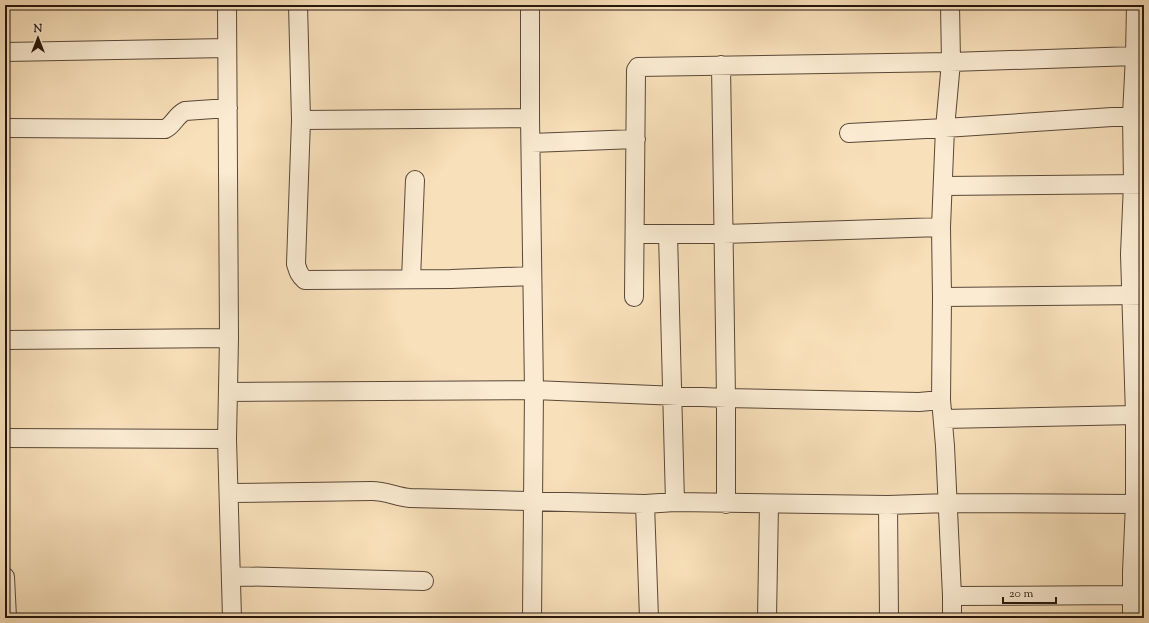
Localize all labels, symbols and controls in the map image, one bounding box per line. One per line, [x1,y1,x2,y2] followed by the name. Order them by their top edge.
[18,18,58,58] north arrow
[33,21,43,37] text: N
[1003,579,1056,605] scale bar
[1009,585,1034,603] text: 20 m

